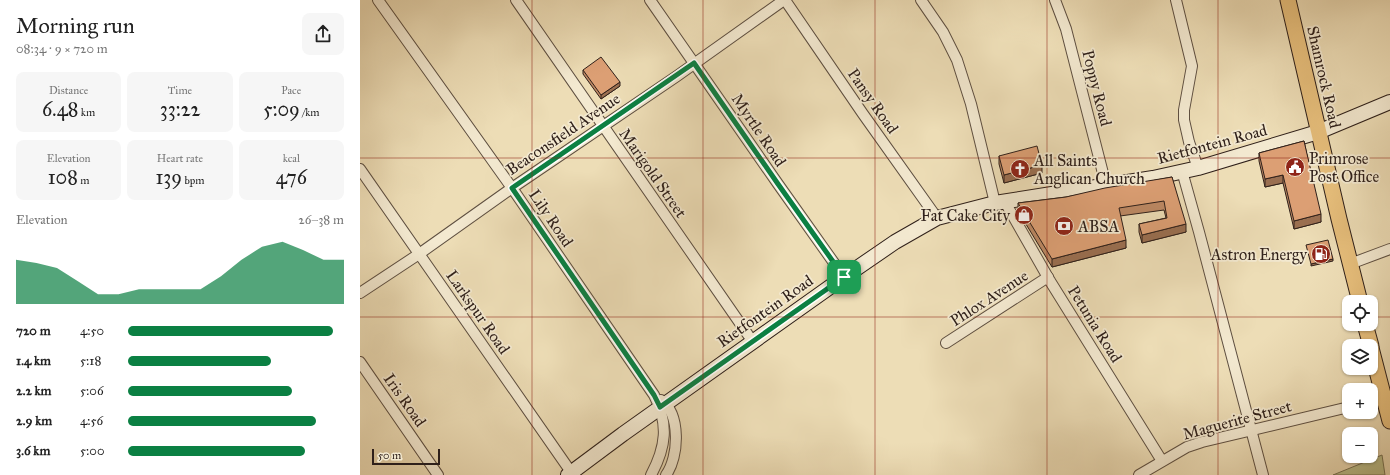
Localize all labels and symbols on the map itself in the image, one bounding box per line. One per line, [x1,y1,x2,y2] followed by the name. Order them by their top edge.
[1303,24,1345,130] street label: Shamrock Road
[1078,48,1116,128] street label: Poppy Road
[844,65,902,137] street label: Pansy Road
[502,89,624,179] street label: Beaconsfield Avenue
[728,90,790,170] street label: Myrtle Road
[1155,120,1269,168] street label: Rietfontein Road
[614,125,691,222] street label: Marigold Street
[1309,149,1380,186] place label: Primrose Post Office
[1033,151,1145,189] place label: All Saints Anglican Church
[1284,156,1306,178] public building icon: Primrose Post Office
[1009,158,1031,180] church icon: All Saints Anglican Church
[525,186,577,250] street label: Lily Road
[1013,204,1035,226] shop icon: Fat Cake City
[921,206,1011,225] place label: Fat Cake City
[1053,215,1075,237] bank icon: ABSA
[1077,217,1120,236] place label: ABSA
[1310,243,1332,265] fuel station icon: Astron Energy
[1210,245,1308,265] place label: Astron Energy
[827,260,861,294] pin
[442,266,514,358] street label: Larkspur Road
[947,266,1032,330] street label: Phlox Avenue
[713,271,817,351] street label: Rietfontein Road
[1064,282,1126,366] street label: Petunia Road
[380,370,430,430] street label: Iris Road
[1180,396,1294,445] street label: Maguerite Street
[372,447,440,466] scale bar

